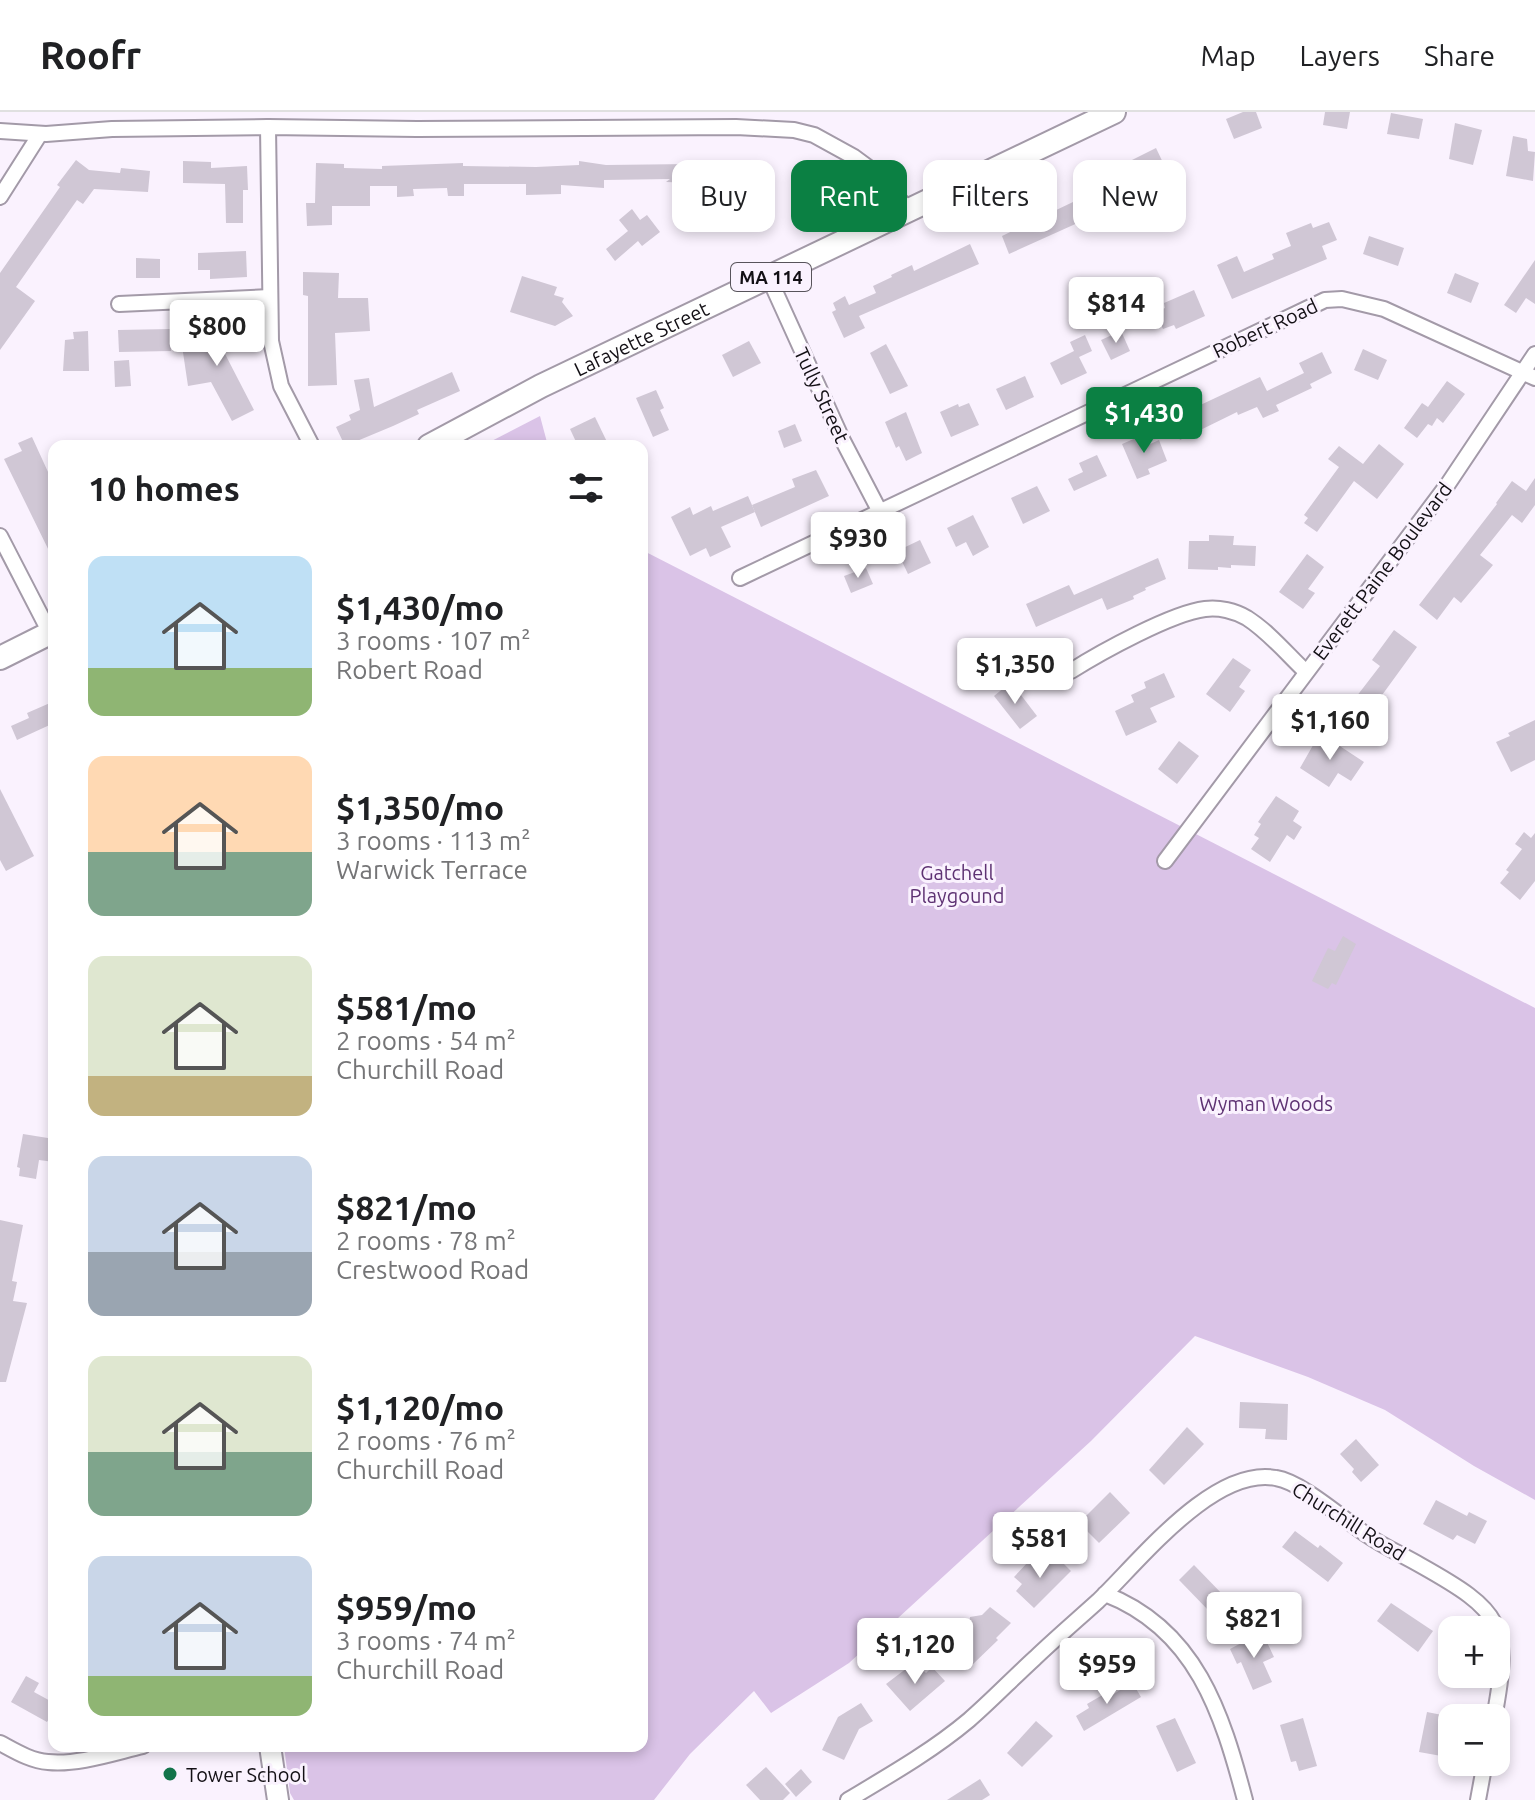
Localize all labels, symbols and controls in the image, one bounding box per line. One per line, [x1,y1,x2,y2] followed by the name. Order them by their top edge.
[40,34,141,76] text: Roofr
[1200,40,1256,71] text: Map
[1300,40,1380,71] text: Layers
[1424,40,1495,71] text: Share
[672,160,775,232] chip: Buy
[791,160,907,232] chip: Rent
[923,160,1057,232] chip: Filters
[1073,160,1186,232] chip: New
[731,263,811,291] road number: MA 114
[1069,277,1163,345] pin: $814
[1087,288,1145,317] text: $814
[1209,294,1321,362] street label: Robert Road
[570,296,712,380] street label: Lafayette Street
[170,300,264,368] pin: $800
[188,311,246,340] text: $800
[790,344,854,446] street label: Tully Street
[1079,387,1209,455] pin: $1,430
[1104,398,1184,427] text: $1,430
[564,466,608,510] icon: filters
[88,469,240,507] text: 10 homes
[1308,478,1456,664] street label: Everett Paine Boulevard
[811,512,905,580] pin: $930
[829,523,887,552] text: $930
[152,588,248,684] icon: home
[336,588,504,626] text: $1,430/mo
[336,626,531,655] text: 3 rooms · 107 m²
[950,638,1080,706] pin: $1,350
[975,649,1055,678] text: $1,350
[336,655,483,684] text: Robert Road
[1265,694,1395,762] pin: $1,160
[1290,705,1370,734] text: $1,160
[152,788,248,884] icon: home
[336,788,504,826] text: $1,350/mo
[336,826,531,855] text: 3 rooms · 113 m²
[336,855,528,884] text: Warwick Terrace
[910,861,1004,907] park label: Gatchell Playgound
[152,988,248,1084] icon: home
[336,988,477,1026] text: $581/mo
[336,1026,516,1055] text: 2 rooms · 54 m²
[336,1055,504,1084] text: Churchill Road
[1199,1092,1333,1115] park label: Wyman Woods
[152,1188,248,1284] icon: home
[336,1188,477,1226] text: $821/mo
[336,1226,516,1255] text: 2 rooms · 78 m²
[336,1255,529,1284] text: Crestwood Road
[152,1388,248,1484] icon: home
[336,1388,504,1426] text: $1,120/mo
[336,1426,516,1455] text: 2 rooms · 76 m²
[336,1455,504,1484] text: Churchill Road
[1288,1477,1410,1565] street label: Churchill Road
[993,1512,1087,1580] pin: $581
[1011,1523,1069,1552] text: $581
[152,1588,248,1684] icon: home
[336,1588,477,1626] text: $959/mo
[1207,1592,1301,1660] pin: $821
[1225,1603,1283,1632] text: $821
[1438,1616,1510,1776] map controls
[1438,1616,1510,1688] button: +
[850,1618,980,1686] pin: $1,120
[336,1626,516,1655] text: 3 rooms · 74 m²
[875,1629,955,1658] text: $1,120
[1060,1638,1154,1706] pin: $959
[1078,1649,1136,1678] text: $959
[336,1655,504,1684] text: Churchill Road
[1438,1704,1510,1776] button: −
[186,1763,306,1786] place label: Tower School
[161,1765,179,1783] marker: Tower School

